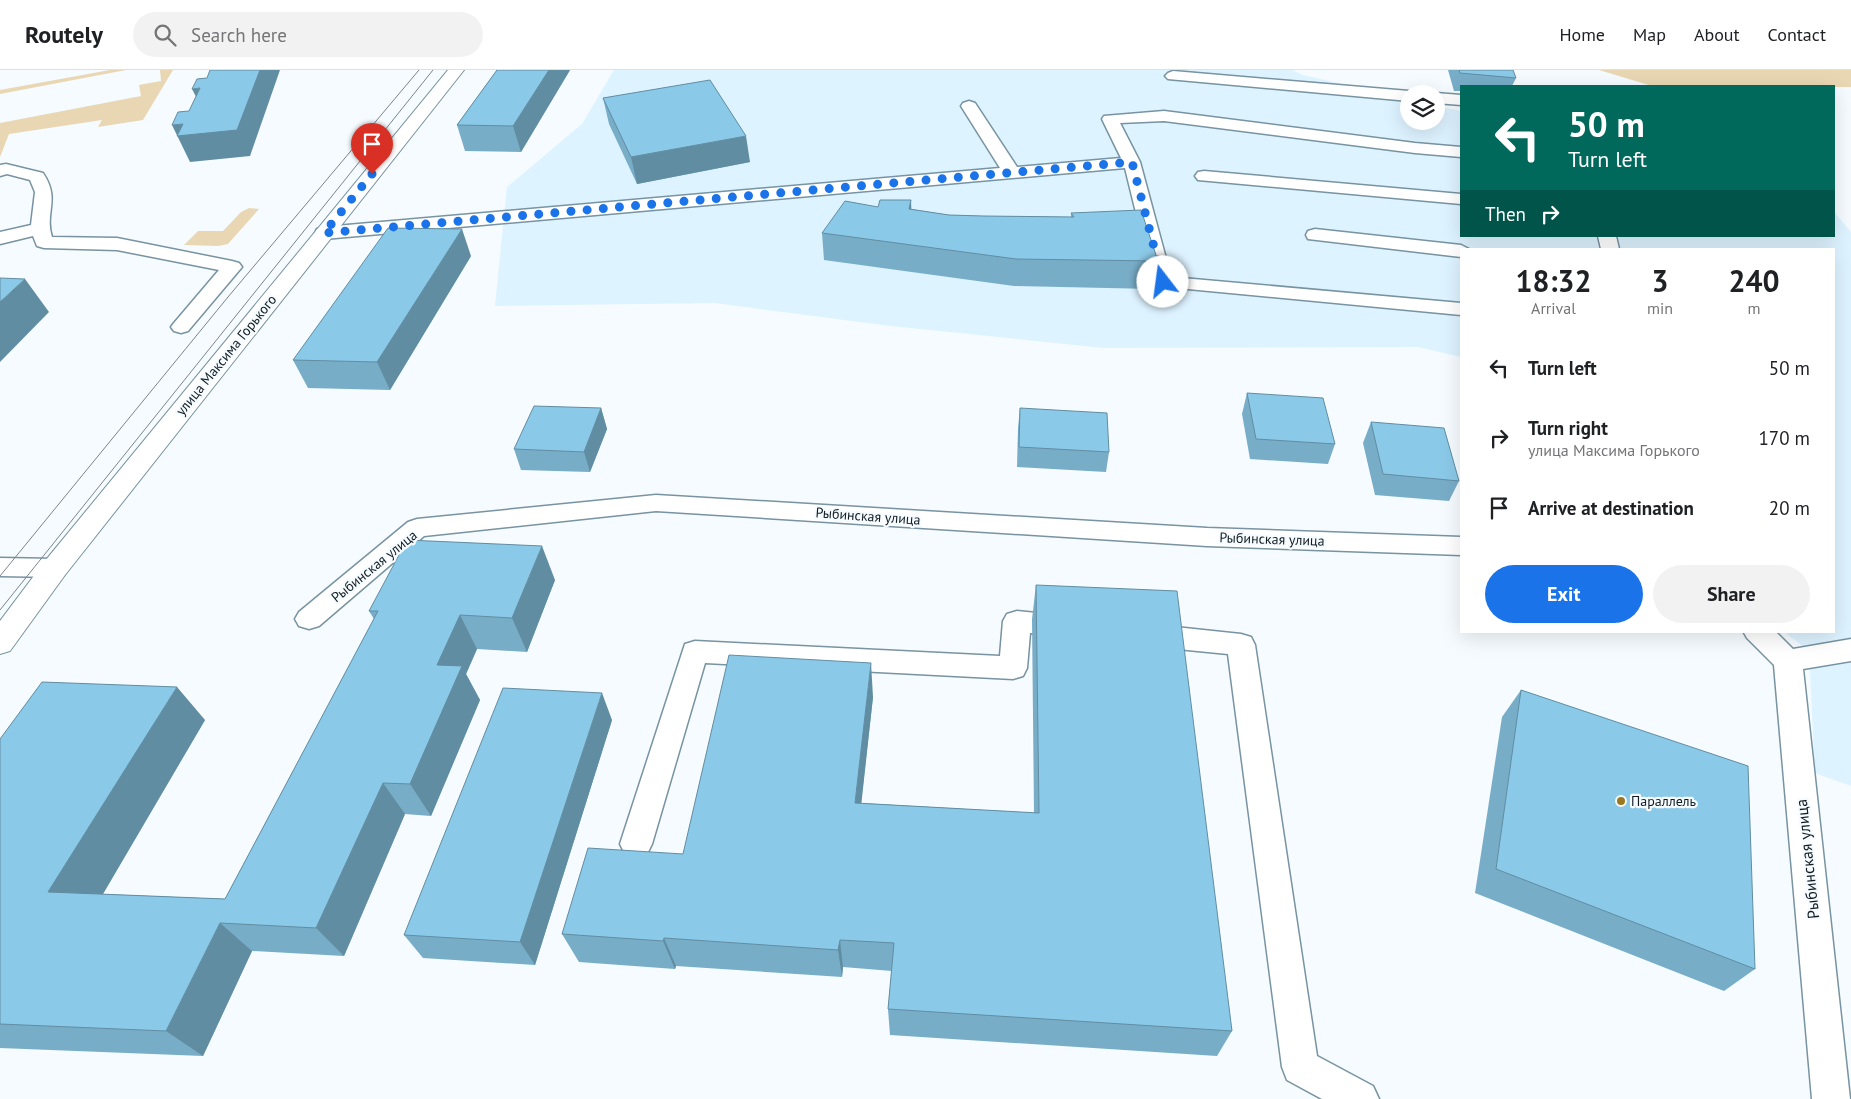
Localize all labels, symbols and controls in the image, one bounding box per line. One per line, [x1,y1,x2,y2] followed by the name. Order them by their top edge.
[133,12,483,57] search box
[25,19,103,50] text: Routely
[151,21,179,49] icon: search
[191,23,287,47] text: Search here
[1559,23,1605,46] text: Home
[1633,23,1666,46] text: Map
[1694,23,1740,46] text: About
[1768,23,1826,46] text: Contact
[1400,85,1445,130] map controls
[1400,85,1445,130] button: layers
[1568,101,1645,147] text: 50 m
[1485,105,1550,170] icon: left
[351,123,393,174] pin
[358,130,386,158] icon: arrive
[1568,145,1647,173] text: Turn left
[1536,200,1564,228] icon: right
[1485,202,1526,226] text: Then
[1136,255,1188,307] position arrow
[1515,261,1592,300] text: 18:32
[1652,261,1669,300] text: 3
[1728,261,1780,300] text: 240
[172,291,280,419] street label: улица Максима Горького
[1531,298,1576,318] text: Arrival
[1647,298,1673,318] text: min
[1748,298,1761,318] text: m
[1485,354,1513,382] icon: left
[1528,356,1597,380] text: Turn left
[1769,356,1810,380] text: 50 m
[1528,416,1608,440] text: Turn right
[1485,424,1513,452] icon: right
[1758,426,1810,450] text: 170 m
[1528,440,1700,460] text: улица Максима Горького
[1485,494,1513,522] icon: arrive
[1528,496,1694,520] text: Arrive at destination
[1769,496,1810,520] text: 20 m
[815,503,921,529] street label: Рыбинская улица
[327,526,421,606] street label: Рыбинская улица
[1219,528,1325,550] street label: Рыбинская улица
[1485,565,1643,623] button: Exit
[1653,565,1810,623] button: Share
[1631,792,1697,810] place label: Параллель
[1615,795,1627,807] marker: Параллель
[1791,798,1823,920] street label: Рыбинская улица

